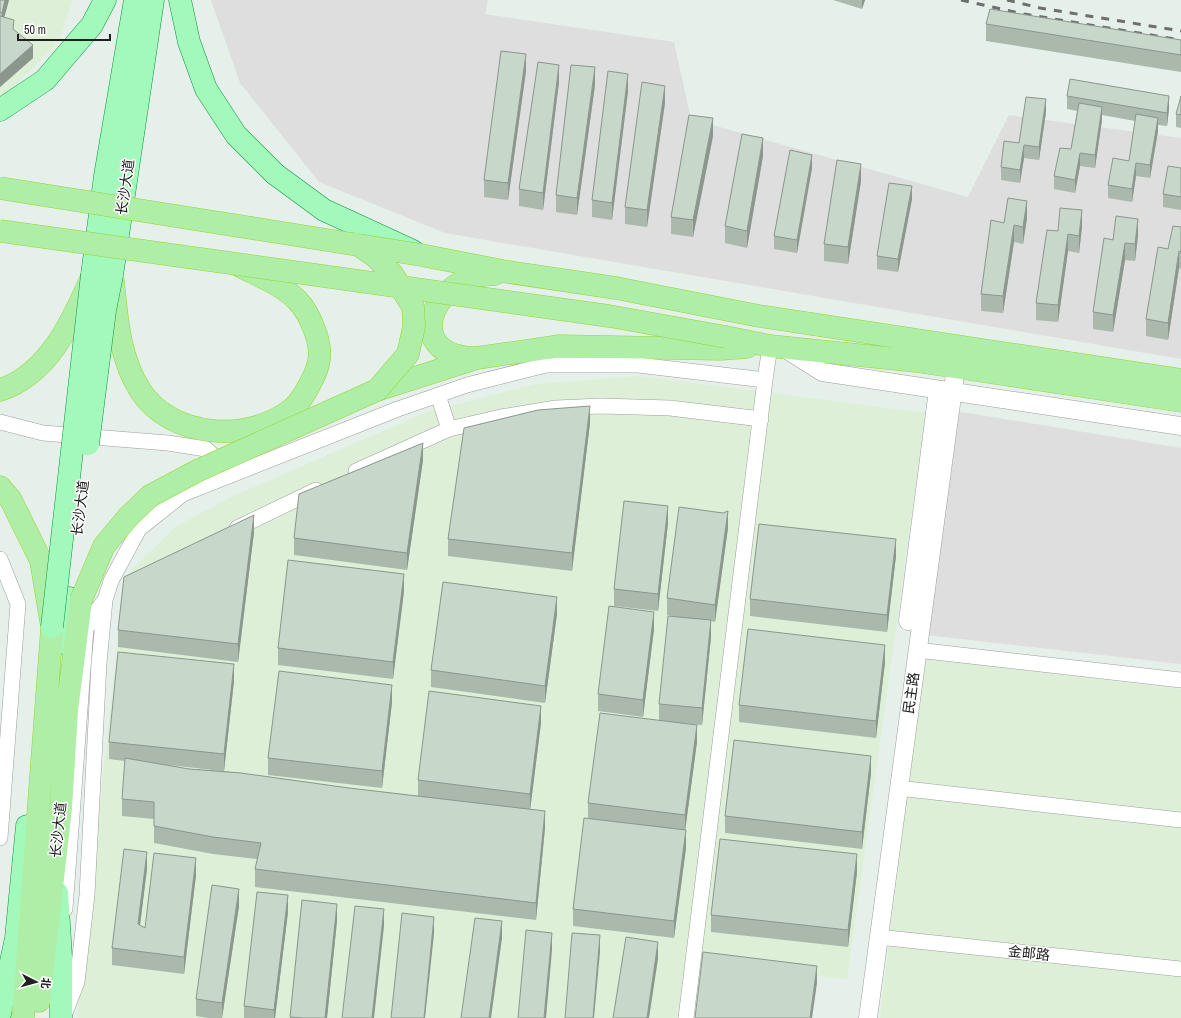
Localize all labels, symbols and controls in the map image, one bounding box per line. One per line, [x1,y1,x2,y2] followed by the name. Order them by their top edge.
[18,16,110,42] scale bar
[24,22,46,38] text: 50 m
[112,158,138,216] street label: 长沙大道
[68,479,92,537] street label: 长沙大道
[899,671,923,715] street label: 民主路
[46,801,70,859] street label: 长沙大道
[1007,942,1051,964] street label: 金邮路
[16,962,56,1002] north arrow
[38,977,53,989] text: 北

